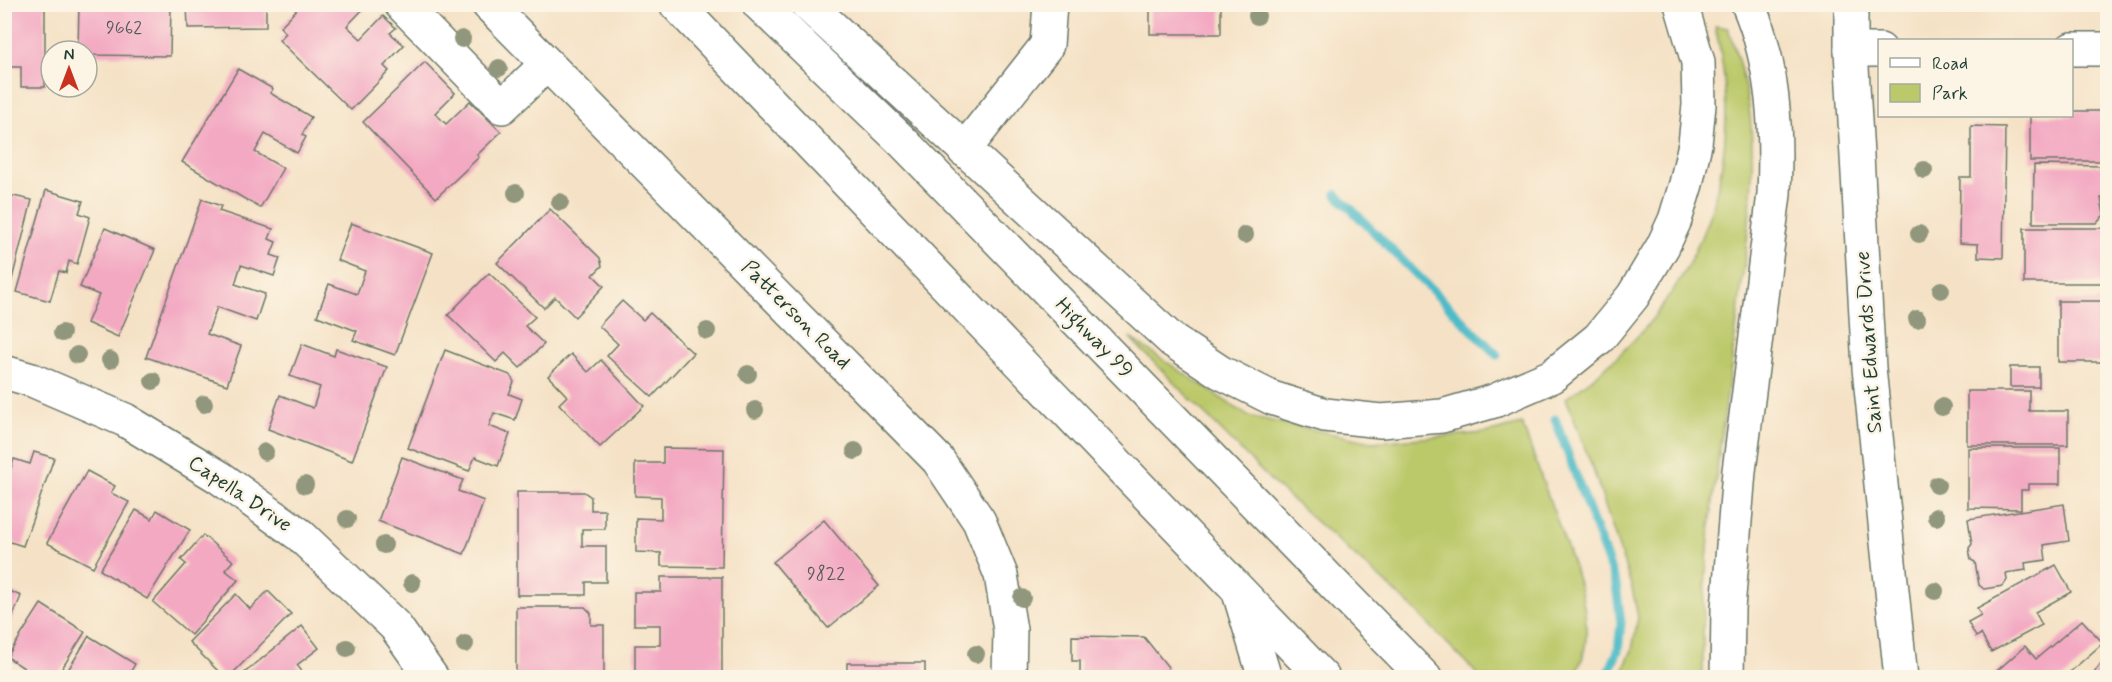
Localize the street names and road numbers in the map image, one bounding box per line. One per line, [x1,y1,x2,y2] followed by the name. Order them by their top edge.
[1849,250,1889,434] street label: Saint Edwards Drive
[735,254,857,376] street label: Patterson Road
[1047,292,1139,386] street label: Highway 99
[183,449,297,539] street label: Capella Drive

